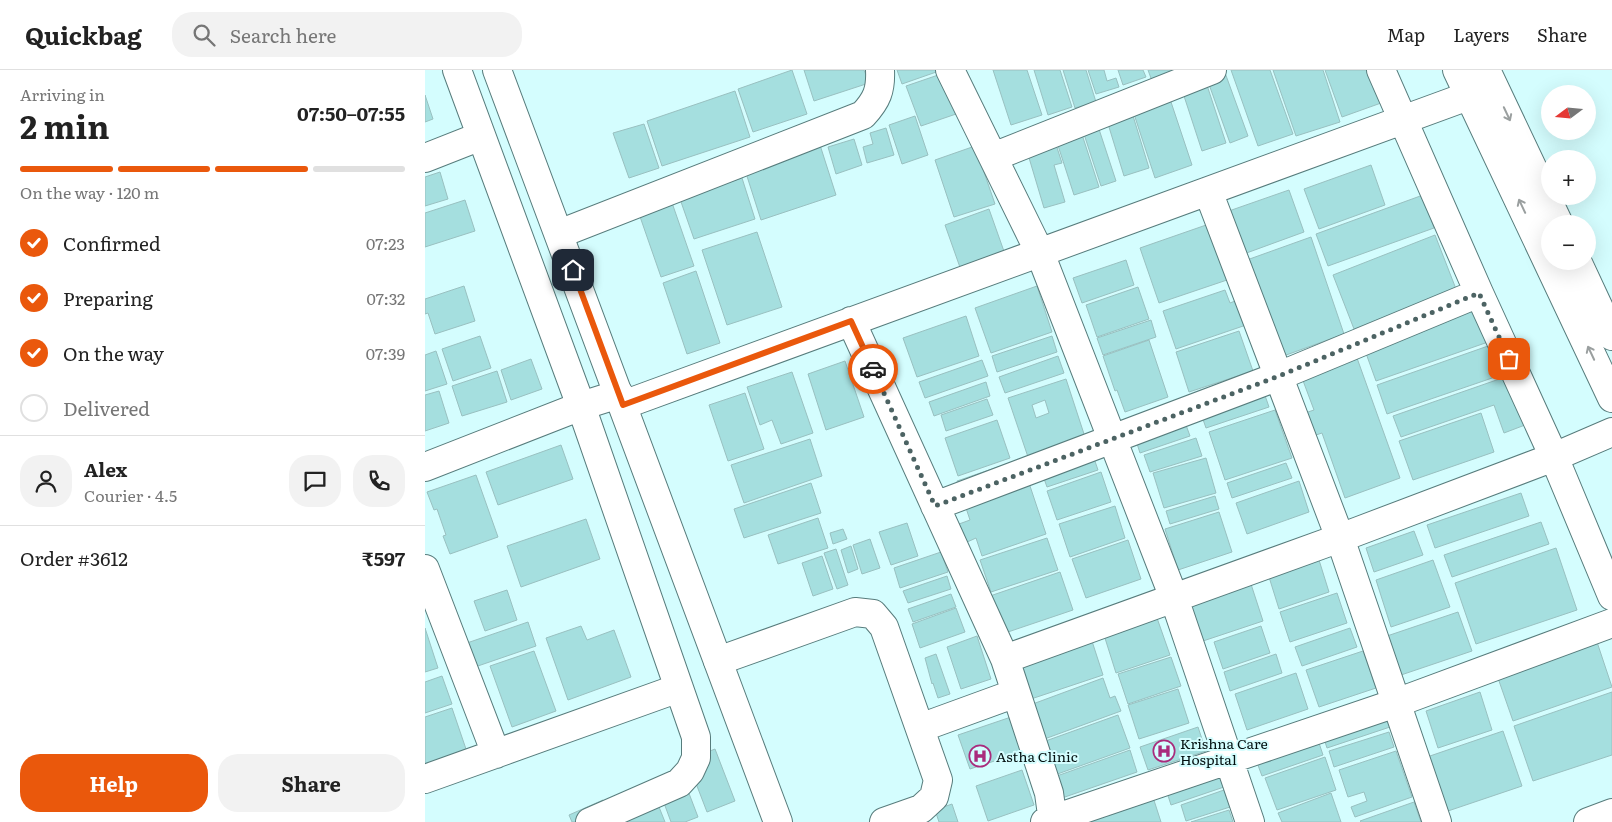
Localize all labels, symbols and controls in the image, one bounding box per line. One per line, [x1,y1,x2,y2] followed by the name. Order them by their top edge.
[172,12,522,57] search box
[25,17,142,52] text: Quickbag
[190,21,218,49] icon: search
[230,21,336,49] text: Search here
[1387,21,1425,48] text: Map
[1453,21,1509,48] text: Layers
[1537,21,1587,48] text: Share
[20,82,105,106] text: Arriving in
[1541,85,1596,140] north arrow
[1541,85,1596,270] map controls
[297,99,405,127] text: 07:50–07:55
[20,101,109,149] text: 2 min
[1503,106,1513,121] one-way arrow
[1541,150,1596,205] button: +
[20,180,159,204] text: On the way · 120 m
[1517,199,1527,214] one-way arrow
[1541,215,1596,270] button: −
[20,229,48,257] icon: check
[63,229,161,257] text: Confirmed
[366,231,405,255] text: 07:23
[552,249,594,291] pin
[559,256,587,284] icon: home
[20,284,48,312] icon: check
[63,284,153,312] text: Preparing
[366,286,405,310] text: 07:32
[1488,338,1530,380] pin
[20,339,48,367] icon: check
[63,339,164,367] text: On the way
[366,341,405,365] text: 07:39
[848,344,898,394] courier
[1495,345,1523,373] icon: bag
[1586,346,1596,361] one-way arrow
[859,355,887,383] icon: car
[63,394,150,422] text: Delivered
[20,455,72,507] button: person
[84,455,127,483] text: Alex
[289,455,341,507] button: chat
[353,455,405,507] button: phone
[84,483,177,507] text: Courier · 4.5
[20,544,128,572] text: Order #3612
[362,544,405,572] text: ₹597
[1180,733,1268,769] place label: Krishna Care Hospital
[1152,739,1176,763] hospital icon: Krishna Care Hospital
[968,744,992,768] hospital icon: Astha Clinic
[996,746,1078,766] place label: Astha Clinic
[20,754,208,812] button: Help
[218,754,405,812] button: Share

